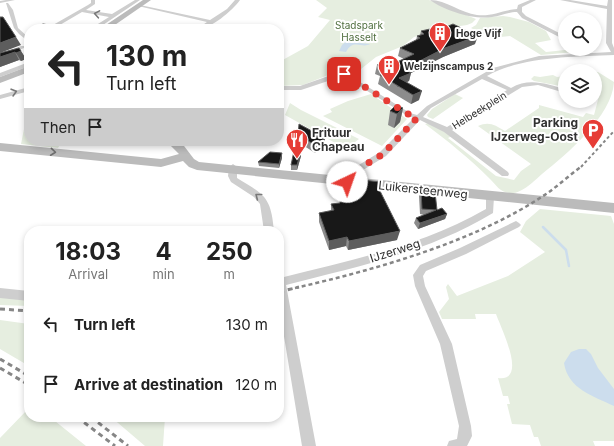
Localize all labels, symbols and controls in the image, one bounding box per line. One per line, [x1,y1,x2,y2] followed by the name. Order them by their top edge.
[94,10,101,18] one-way arrow
[558,12,602,108] map controls
[558,12,602,56] button: search
[335,19,384,43] park label: Stadspark Hasselt
[427,20,453,53] building icon: Hoge Vijf
[456,27,501,40] place label: Hoge Vijf
[106,39,187,73] text: 130 m
[40,40,92,92] icon: left
[376,53,402,86] building icon: Welzijnscampus 2
[327,57,361,91] pin
[404,60,493,72] place label: Welzijnscampus 2
[333,63,355,85] icon: arrive
[558,64,602,108] button: layers
[106,73,176,94] text: Turn left
[11,89,18,97] one-way arrow
[450,89,508,131] street label: Helbeekplein
[491,115,579,144] place label: Parking IJzerweg-Oost
[84,116,106,138] icon: arrive
[580,117,606,150] parking icon: Parking IJzerweg-Oost
[40,118,76,137] text: Then
[312,125,365,154] place label: Frituur Chapeau
[284,127,310,160] restaurant icon: Frituur Chapeau
[50,147,56,156] one-way arrow
[326,161,368,203] position arrow
[378,177,468,202] street label: Luikersteenweg
[255,193,262,200] one-way arrow
[368,235,422,266] street label: IJzerweg
[55,237,121,266] text: 18:03
[155,237,172,266] text: 4
[206,237,253,266] text: 250
[68,266,108,282] text: Arrival
[152,266,175,282] text: min
[224,266,235,282] text: m
[40,313,62,335] icon: left
[74,315,135,334] text: Turn left
[226,315,268,334] text: 130 m
[40,373,62,395] icon: arrive
[74,375,223,394] text: Arrive at destination
[235,375,277,394] text: 120 m

